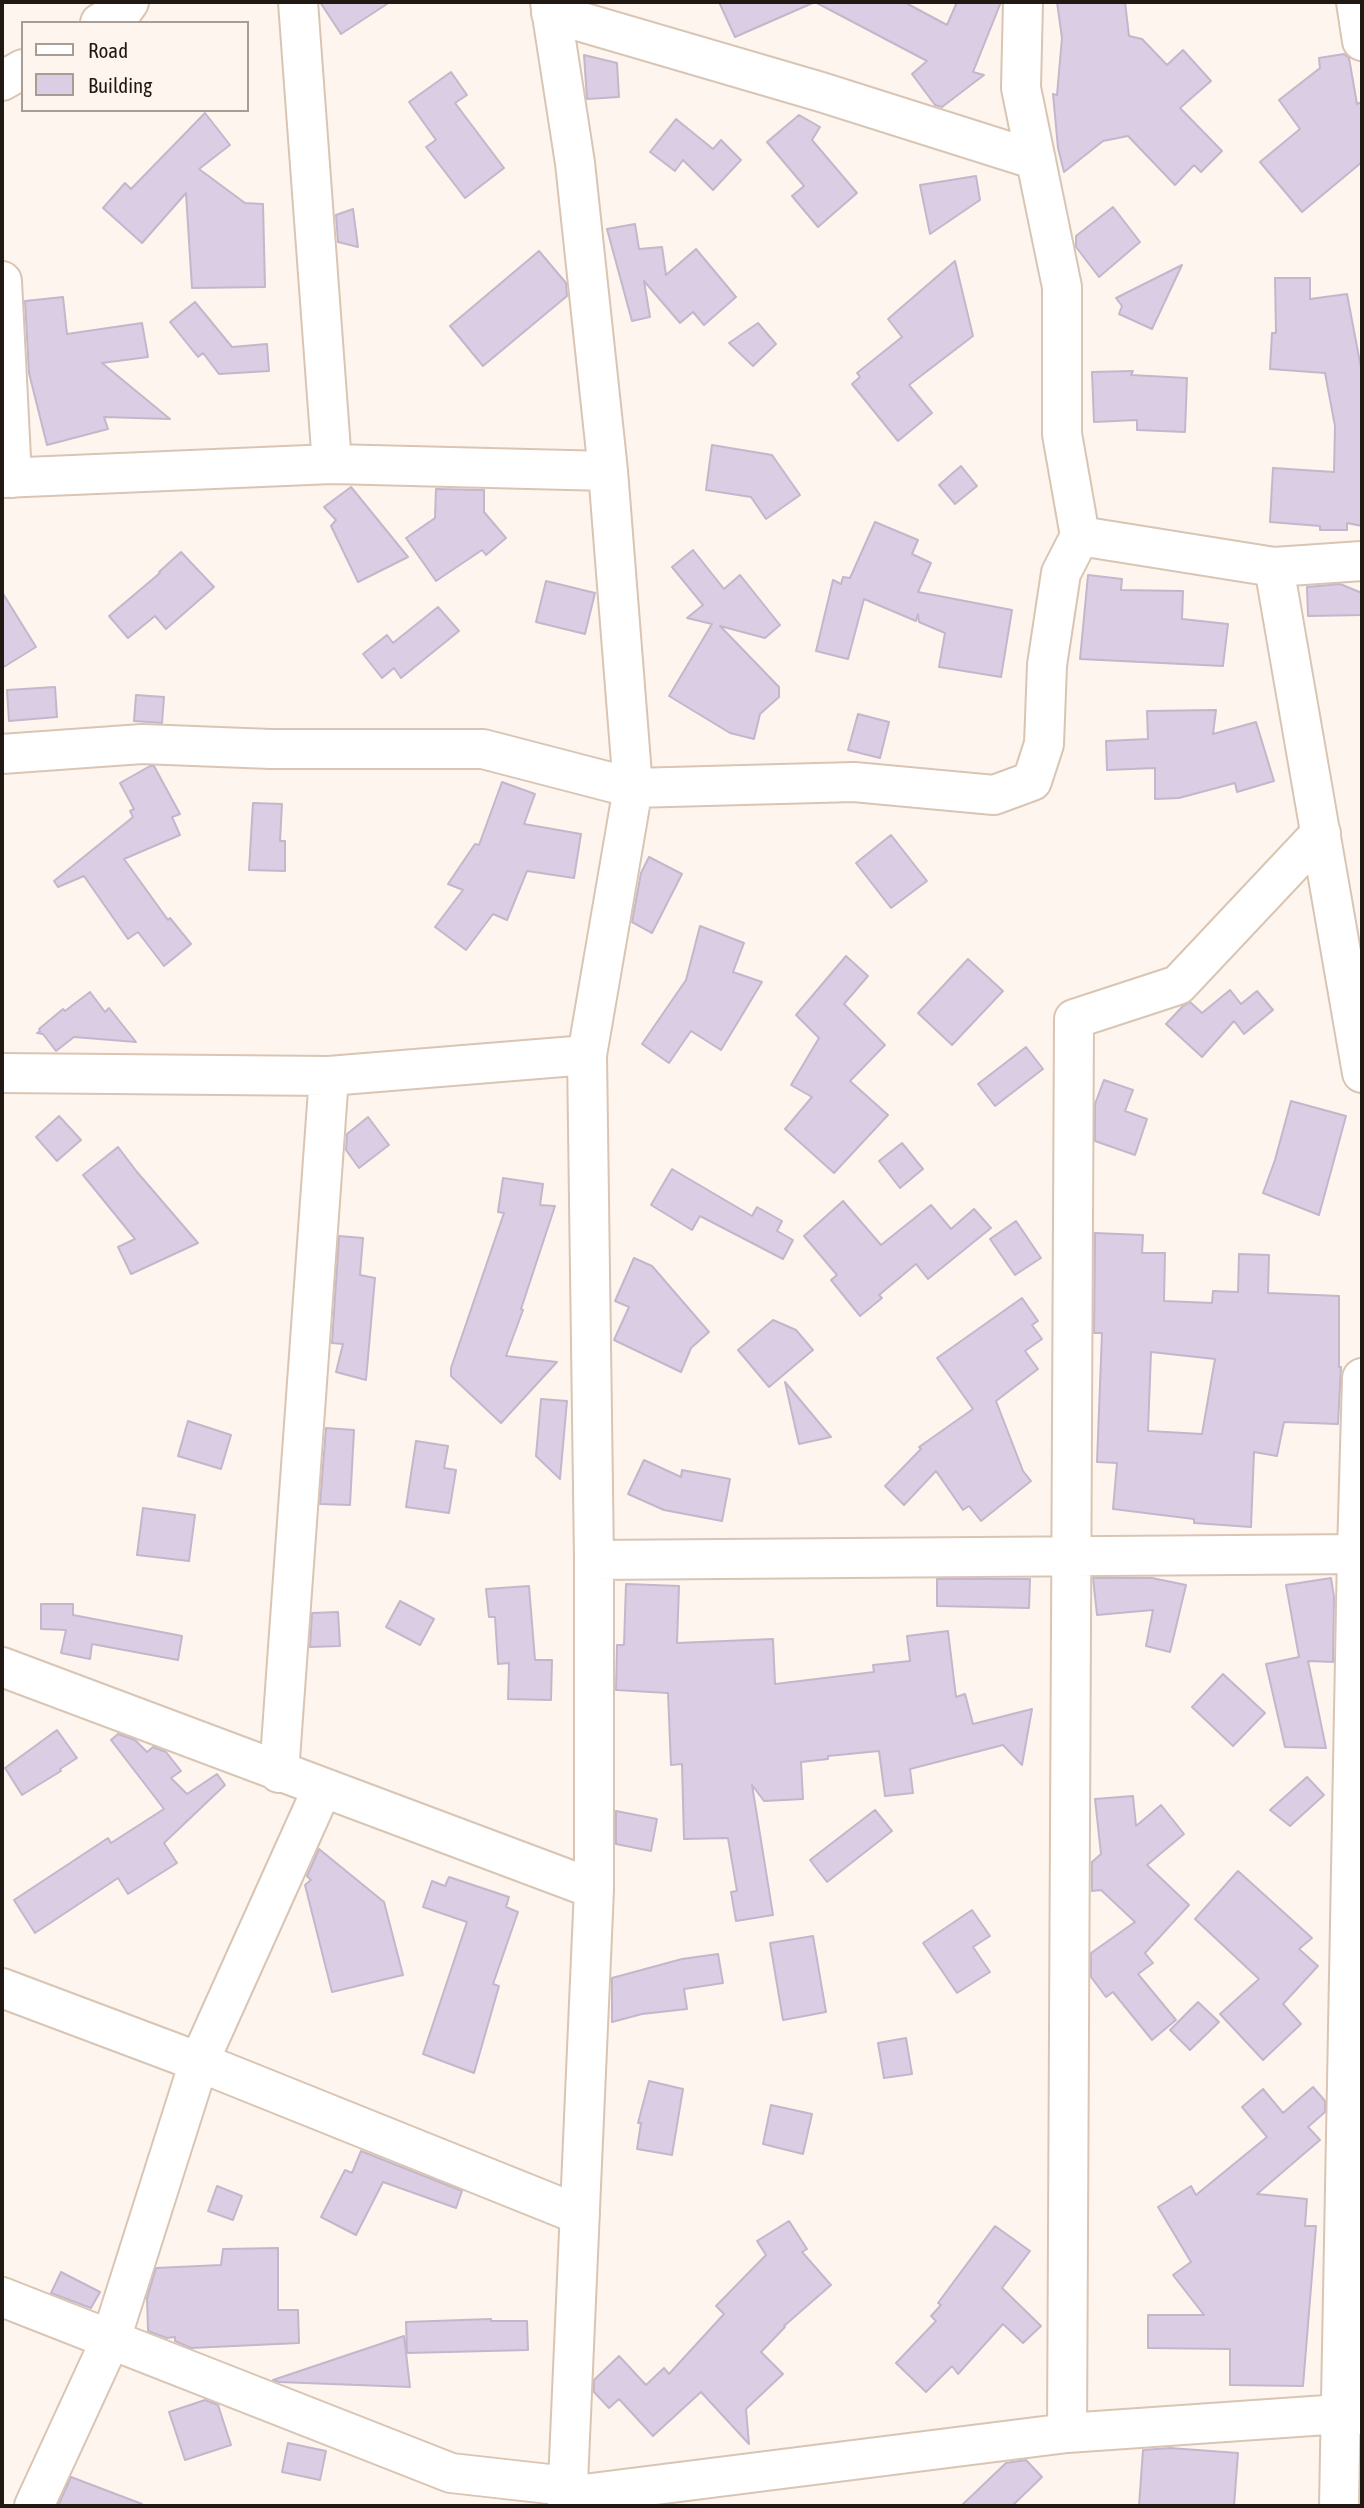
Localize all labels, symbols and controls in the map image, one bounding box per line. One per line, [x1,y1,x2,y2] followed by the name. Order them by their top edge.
[21,21,248,112] legend
[88,38,128,62] text: Road
[88,73,152,97] text: Building

